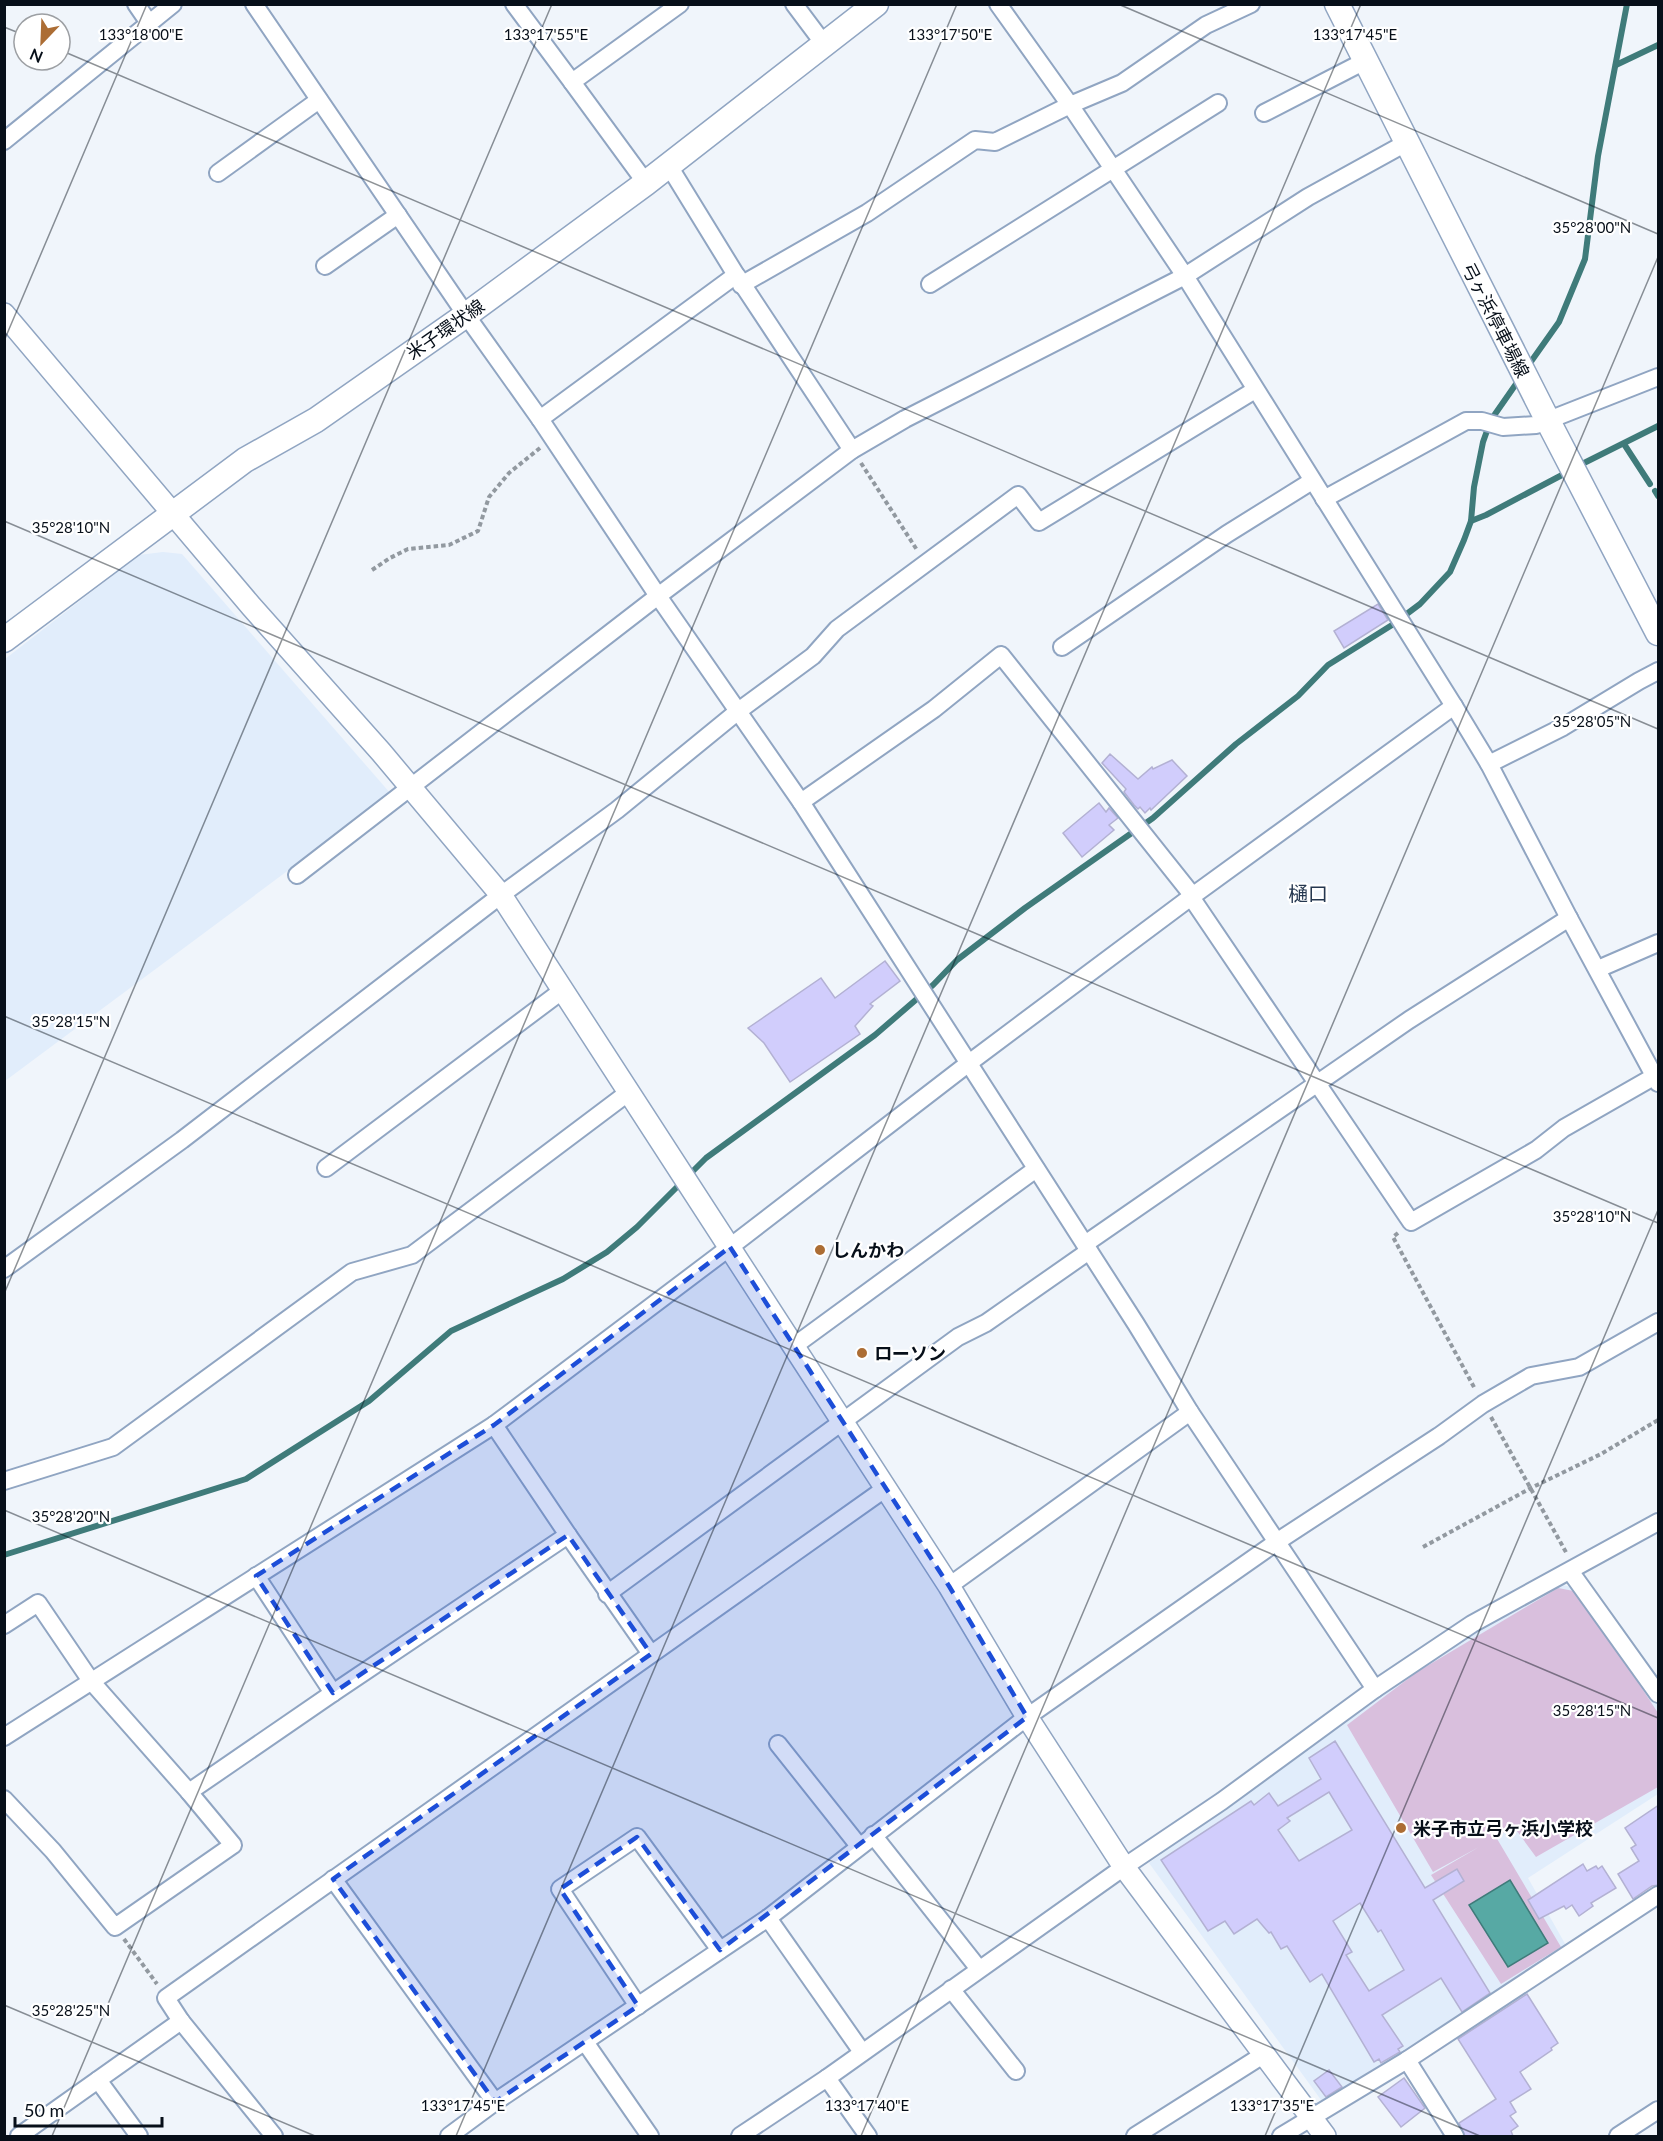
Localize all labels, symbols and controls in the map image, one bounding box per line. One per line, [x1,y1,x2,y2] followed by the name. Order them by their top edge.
[12,12,72,72] north arrow
[99,25,183,43] text: 133°18'00"E
[504,25,588,43] text: 133°17'55"E
[908,25,992,43] text: 133°17'50"E
[1313,25,1397,43] text: 133°17'45"E
[27,45,45,67] text: N
[1553,218,1631,236] text: 35°28'00"N
[1458,259,1534,381] street label: 弓ヶ浜停車場線
[402,294,488,364] street label: 米子環状線
[32,518,110,536] text: 35°28'10"N
[1553,712,1631,730] text: 35°28'05"N
[1288,881,1328,905] district label: 樋口
[32,1012,110,1030] text: 35°28'15"N
[1553,1207,1631,1225] text: 35°28'10"N
[832,1239,904,1261] place label: しんかわ
[813,1243,827,1257] marker: しんかわ
[874,1342,946,1364] place label: ローソン
[855,1346,869,1360] marker: ローソン
[32,1507,110,1525] text: 35°28'20"N
[1553,1701,1631,1719] text: 35°28'15"N
[1413,1817,1593,1839] place label: 米子市立弓ヶ浜小学校
[1394,1821,1408,1835] marker: 米子市立弓ヶ浜小学校
[32,2001,110,2019] text: 35°28'25"N
[15,2090,162,2128] scale bar
[421,2096,505,2114] text: 133°17'45"E
[825,2096,909,2114] text: 133°17'40"E
[1230,2096,1314,2114] text: 133°17'35"E
[24,2099,64,2121] text: 50 m

